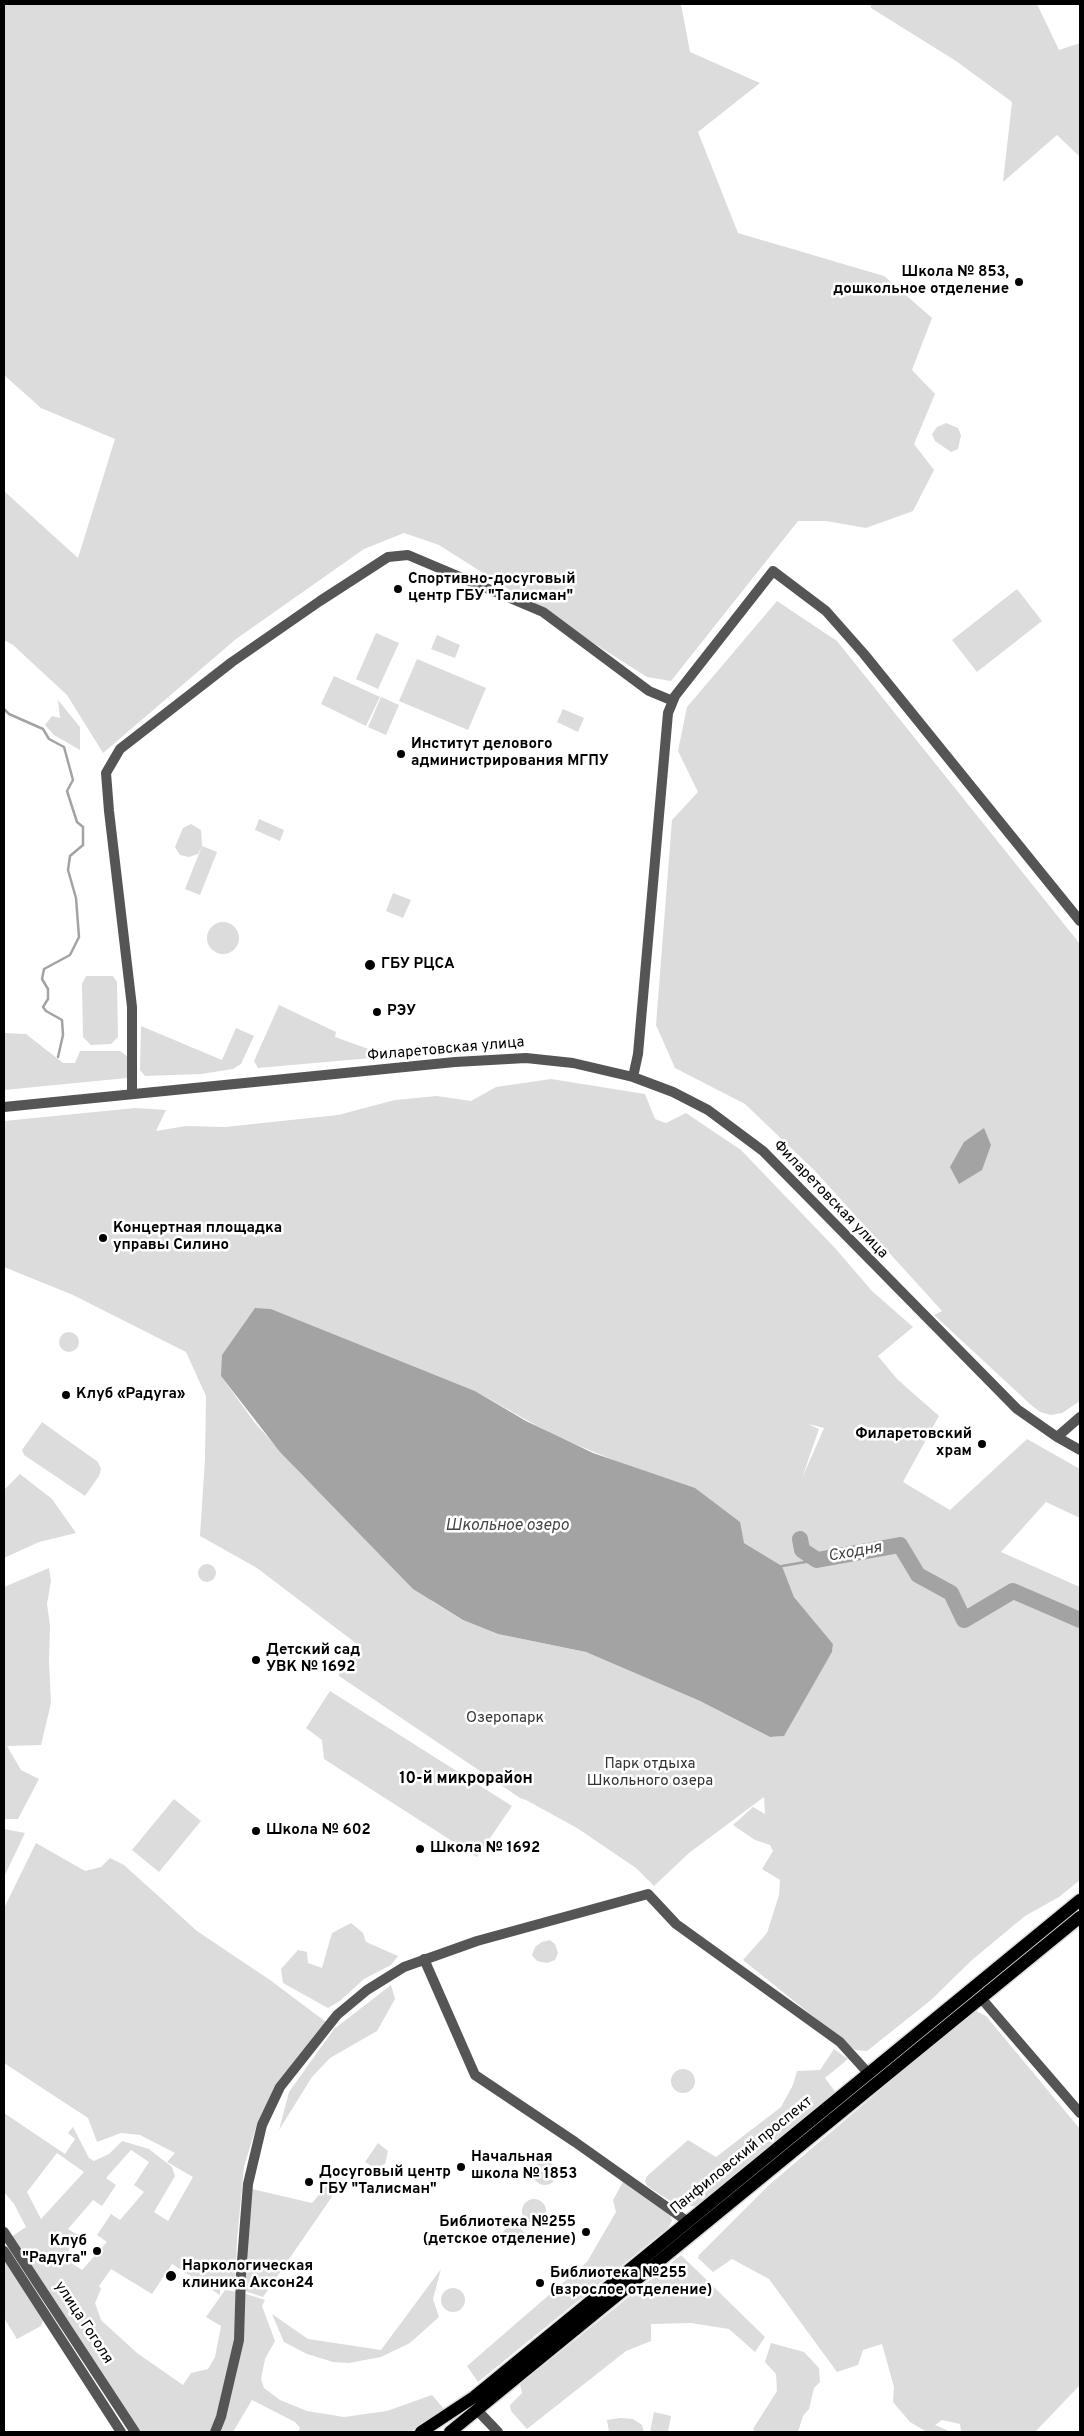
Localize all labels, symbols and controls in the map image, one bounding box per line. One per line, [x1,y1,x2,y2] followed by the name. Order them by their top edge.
[833,264,1009,299] place label: Школа № 853, дошкольное отделение
[1013,276,1025,288] marker: Школа № 853, дошкольное отделение
[408,571,575,606] place label: Спортивно-досуговый центр ГБУ "Талисман"
[392,583,404,595] marker: Спортивно-досуговый центр ГБУ "Талисман"
[411,736,609,771] place label: Институт делового администрирования МГПУ
[395,748,407,760] marker: Институт делового администрирования МГПУ
[381,956,455,974] place label: ГБУ РЦСА
[363,958,377,972] marker: ГБУ РЦСА
[387,1003,416,1021] place label: РЭУ
[371,1006,383,1018] marker: РЭУ
[367,1034,525,1066] street label: Филаретовская улица
[769,1137,891,1263] street label: Филаретовская улица
[113,1220,282,1255] place label: Концертная площадка управы Силино
[97,1232,109,1244] marker: Концертная площадка управы Силино
[76,1386,185,1404] place label: Клуб «Радуга»
[60,1389,72,1401] marker: Клуб «Радуга»
[856,1426,972,1461] place label: Филаретовский храм
[976,1438,988,1450] marker: Филаретовский храм
[445,1517,569,1537] water label: Школьное озеро
[827,1539,883,1567] water label: Сходня
[266,1642,360,1677] place label: Детский сад УВК № 1692
[250,1654,262,1666] marker: Детский сад УВК № 1692
[466,1710,544,1728] park label: Озеропарк
[587,1756,713,1791] park label: Парк отдыха Школьного озера
[399,1770,533,1790] district label: 10-й микрорайон
[266,1822,371,1840] place label: Школа № 602
[250,1825,262,1837] marker: Школа № 602
[430,1840,540,1858] place label: Школа № 1692
[414,1843,426,1855] marker: Школа № 1692
[667,2093,817,2219] street label: Панфиловский проспект
[471,2149,577,2184] place label: Начальная школа № 1853
[455,2161,467,2173] marker: Начальная школа № 1853
[319,2164,451,2199] place label: Досуговый центр ГБУ "Талисман"
[303,2176,315,2188] marker: Досуговый центр ГБУ "Талисман"
[423,2214,576,2249] place label: Библиотека №255 (детское отделение)
[580,2226,592,2238] marker: Библиотека №255 (детское отделение)
[22,2233,87,2268] place label: Клуб "Радуга"
[91,2245,103,2257] marker: Клуб "Радуга"
[182,2258,314,2293] place label: Наркологическая клиника Аксон24
[550,2265,712,2300] place label: Библиотека №255 (взрослое отделение)
[164,2269,178,2283] marker: Наркологическая клиника Аксон24
[534,2277,546,2289] marker: Библиотека №255 (взрослое отделение)
[50,2278,116,2368] street label: улица Гоголя

